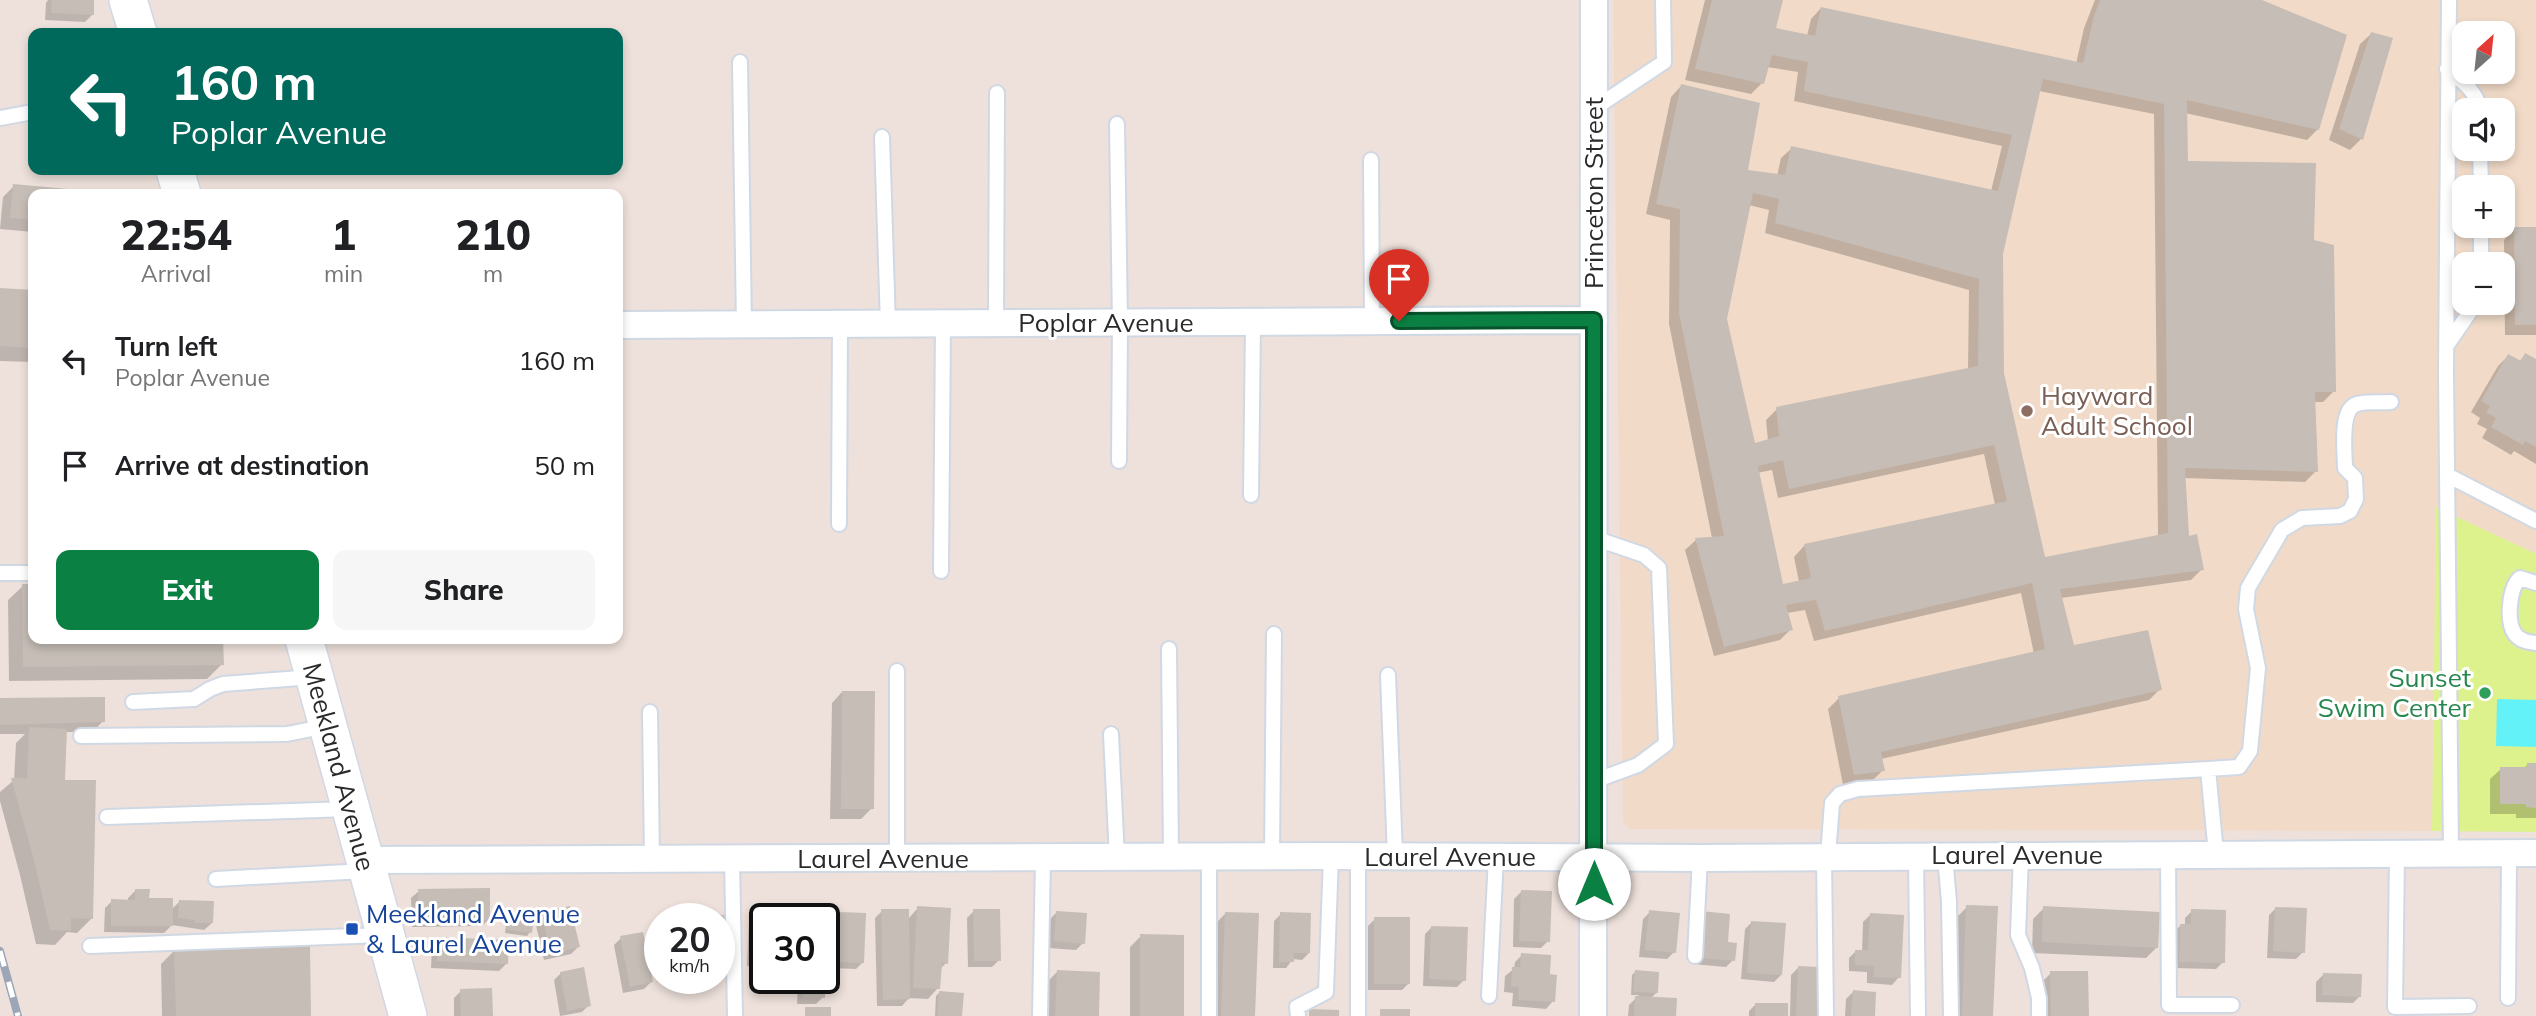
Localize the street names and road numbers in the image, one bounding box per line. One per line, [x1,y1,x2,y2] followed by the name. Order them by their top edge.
[1577,97,1610,289] street label: Princeton Street
[1018,306,1194,339] street label: Poplar Avenue
[296,659,383,874] street label: Meekland Avenue
[1931,838,2103,871] street label: Laurel Avenue
[1364,840,1536,873] street label: Laurel Avenue
[797,842,969,875] street label: Laurel Avenue

